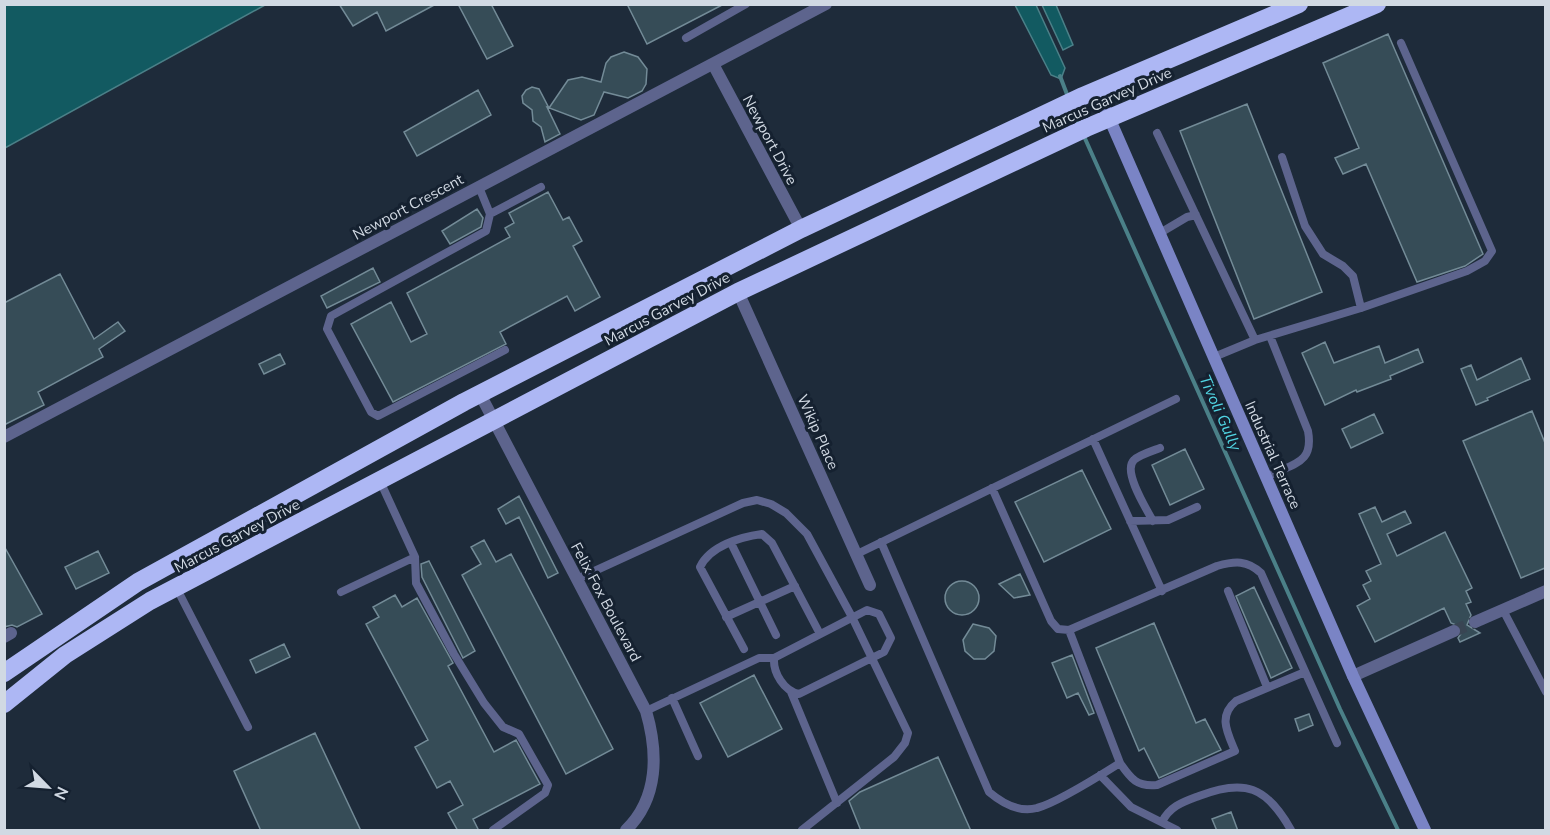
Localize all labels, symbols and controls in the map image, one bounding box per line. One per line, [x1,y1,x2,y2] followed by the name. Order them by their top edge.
[1039,62,1175,138] street label: Marcus Garvey Drive
[738,92,802,188] street label: Newport Drive
[349,169,468,245] street label: Newport Crescent
[601,267,733,351] street label: Marcus Garvey Drive
[1193,372,1247,455] water label: Tivoli Gully
[793,391,843,473] street label: Wikip Place
[1240,398,1306,512] street label: Industrial Terrace
[171,494,303,578] street label: Marcus Garvey Drive
[566,539,646,665] street label: Felix Fox Boulevard
[18,757,78,817] north arrow
[48,783,73,803] text: N

